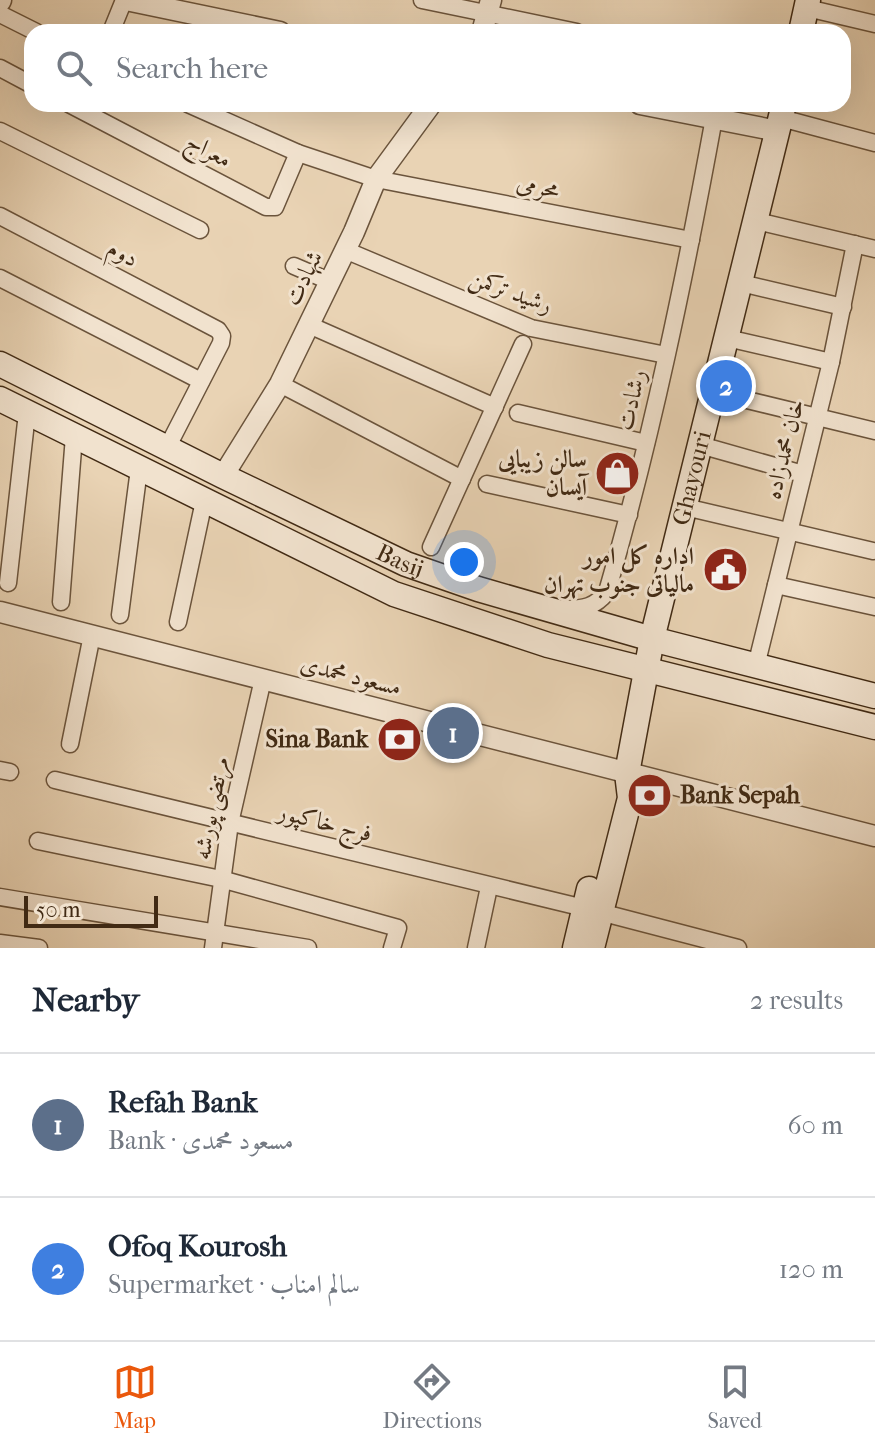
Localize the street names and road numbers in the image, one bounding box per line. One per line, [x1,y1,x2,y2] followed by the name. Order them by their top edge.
[178,127,237,180] street label: معراج
[514,168,562,205] street label: محرمی
[99,233,143,279] street label: دوم
[278,246,329,311] street label: شهادت
[465,263,556,321] street label: رشید ترکمن
[610,367,652,433] street label: رشادت
[758,396,810,502] street label: خان محمدزاده
[667,428,717,528] street label: Ghayouri
[372,538,427,583] street label: Basij
[297,649,404,702] street label: مسعود محمدی
[187,754,238,862] street label: مرتضی پورشه
[271,796,375,854] street label: فرج خاکپور

